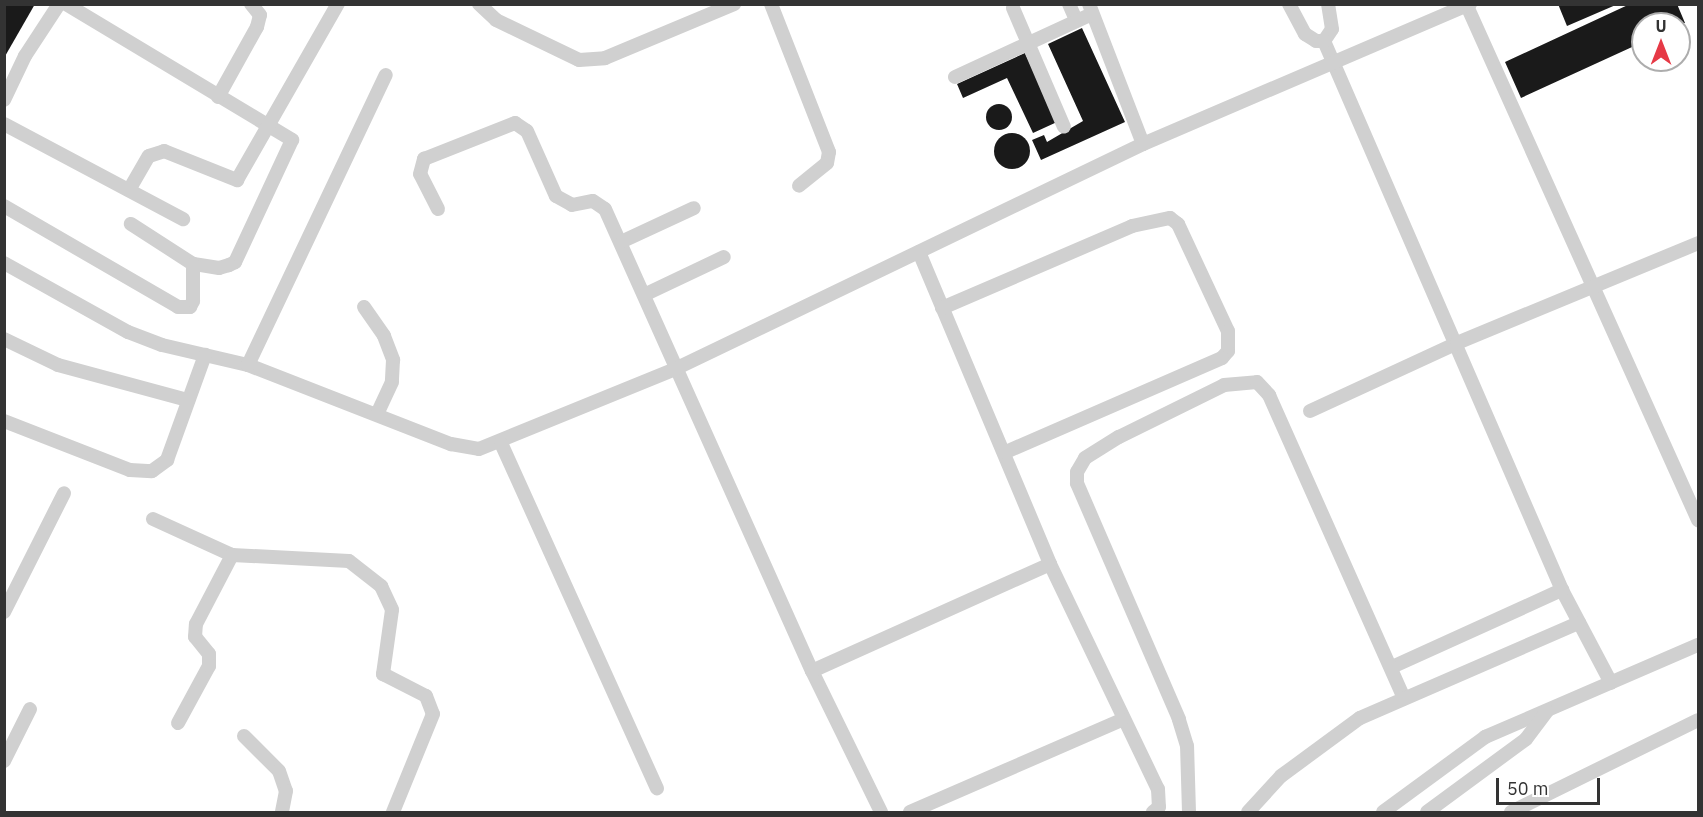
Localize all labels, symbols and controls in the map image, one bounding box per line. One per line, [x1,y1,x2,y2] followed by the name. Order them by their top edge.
[1631,12,1691,72] north arrow
[1655,16,1667,36] text: U
[1499,766,1602,804] scale bar
[1507,777,1549,800] text: 50 m

